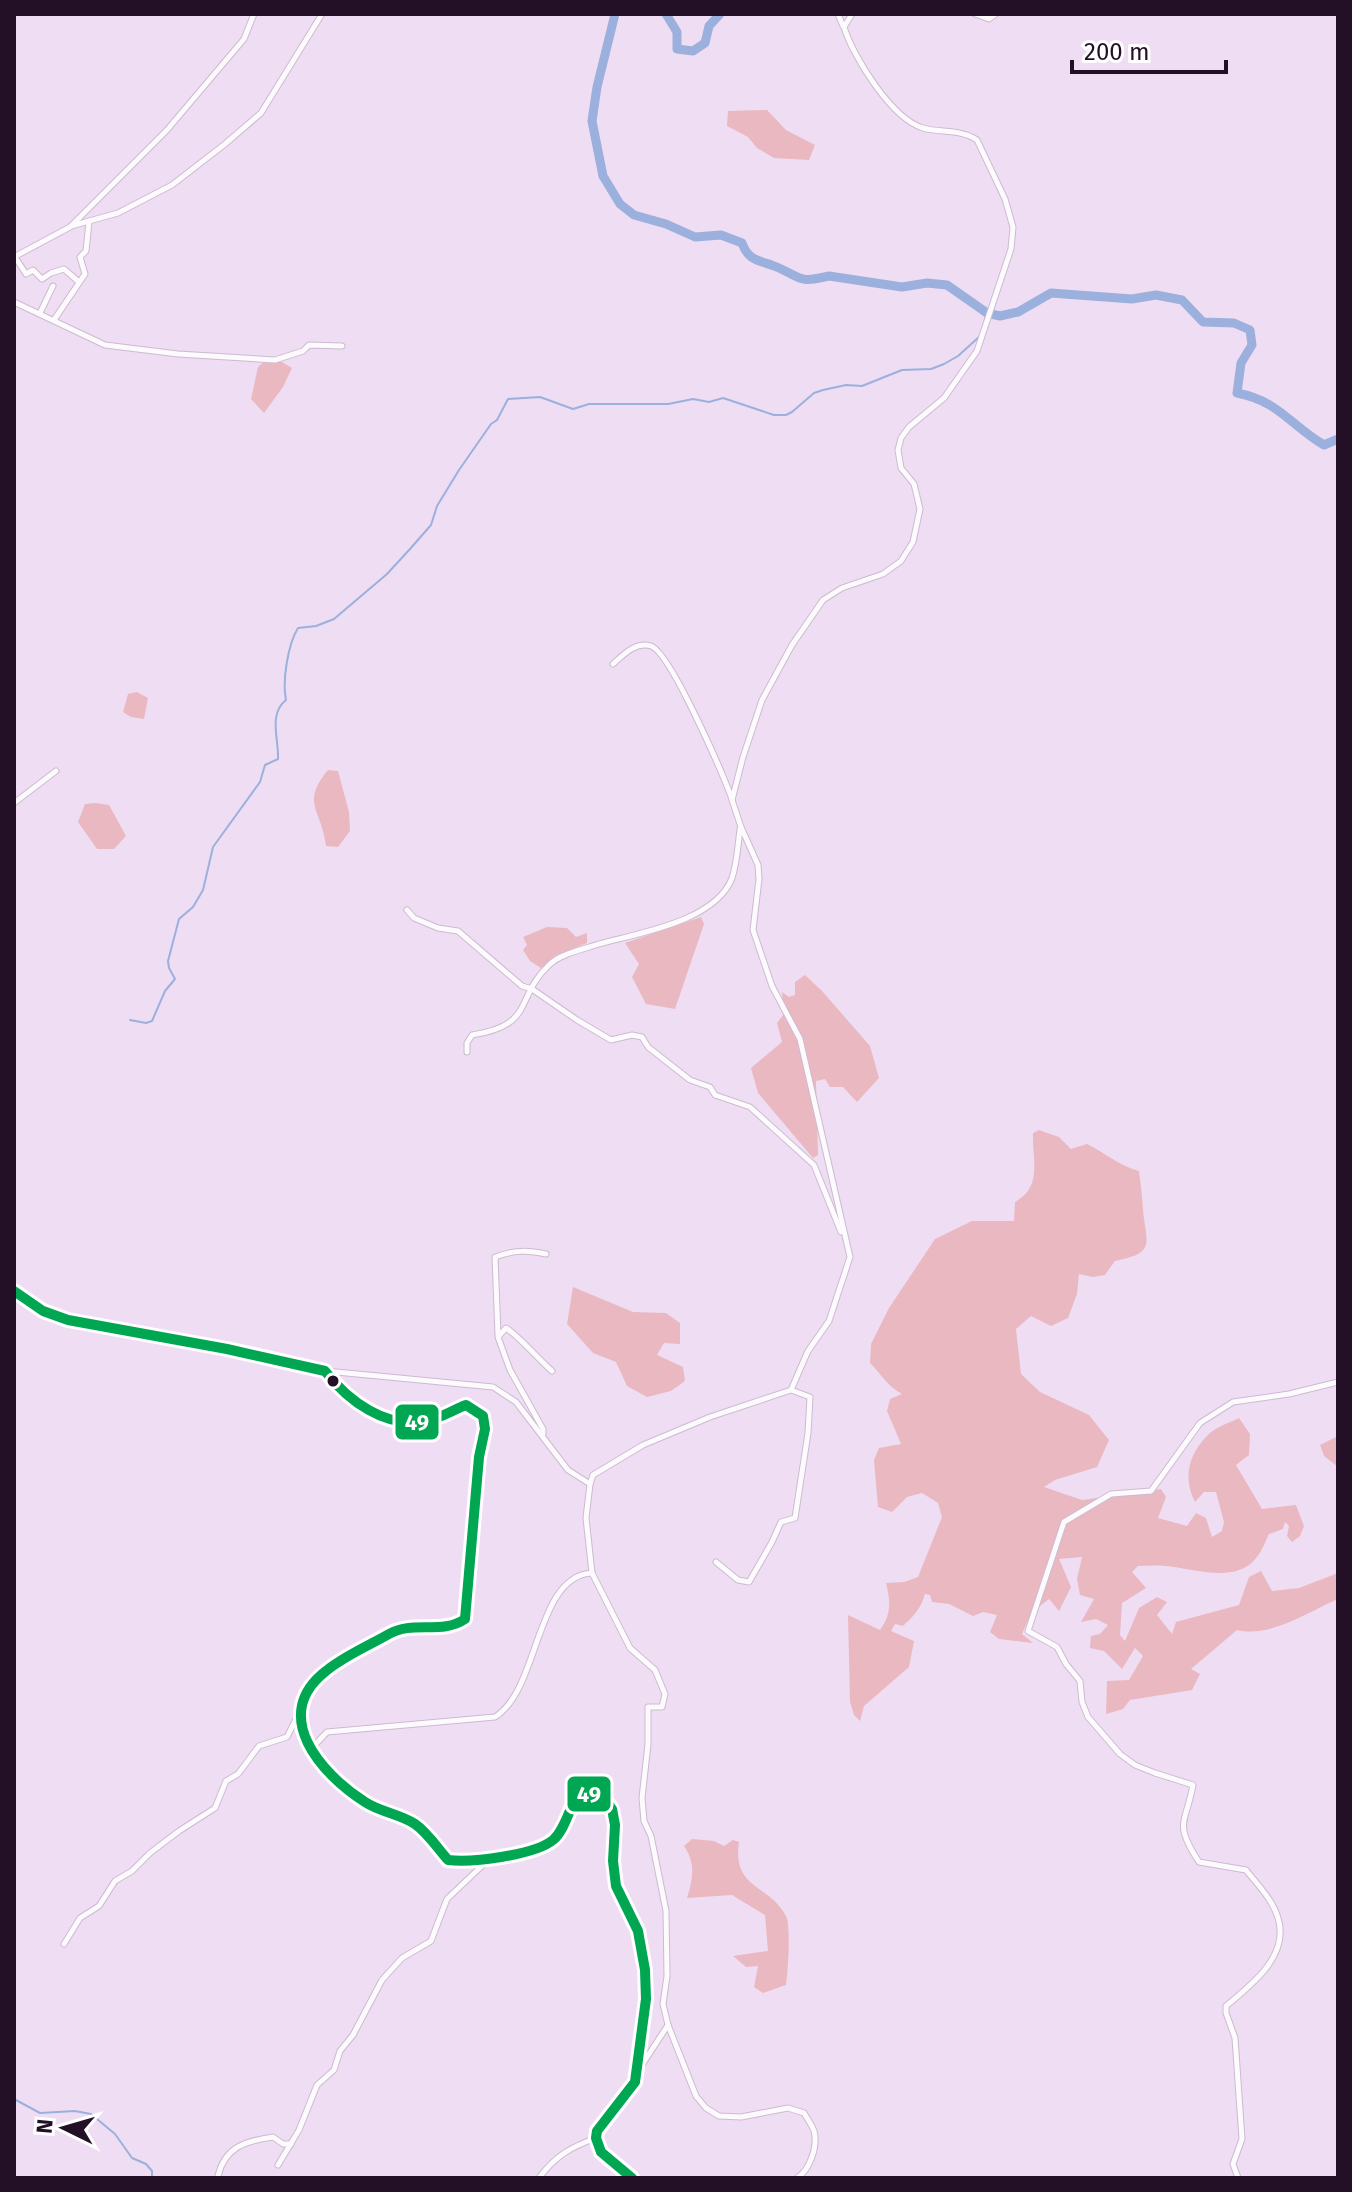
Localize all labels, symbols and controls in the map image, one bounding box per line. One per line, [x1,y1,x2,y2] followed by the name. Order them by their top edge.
[1072,24,1226,74] scale bar
[1084,38,1150,66] text: 200 m
[325,1373,341,1389] unlabelled marker
[394,1403,440,1441] line badge: 49
[405,1409,429,1436] text: 49
[566,1775,612,1813] line badge: 49
[577,1781,601,1808] text: 49
[24,2088,104,2168] north arrow
[30,2118,59,2135] text: N

